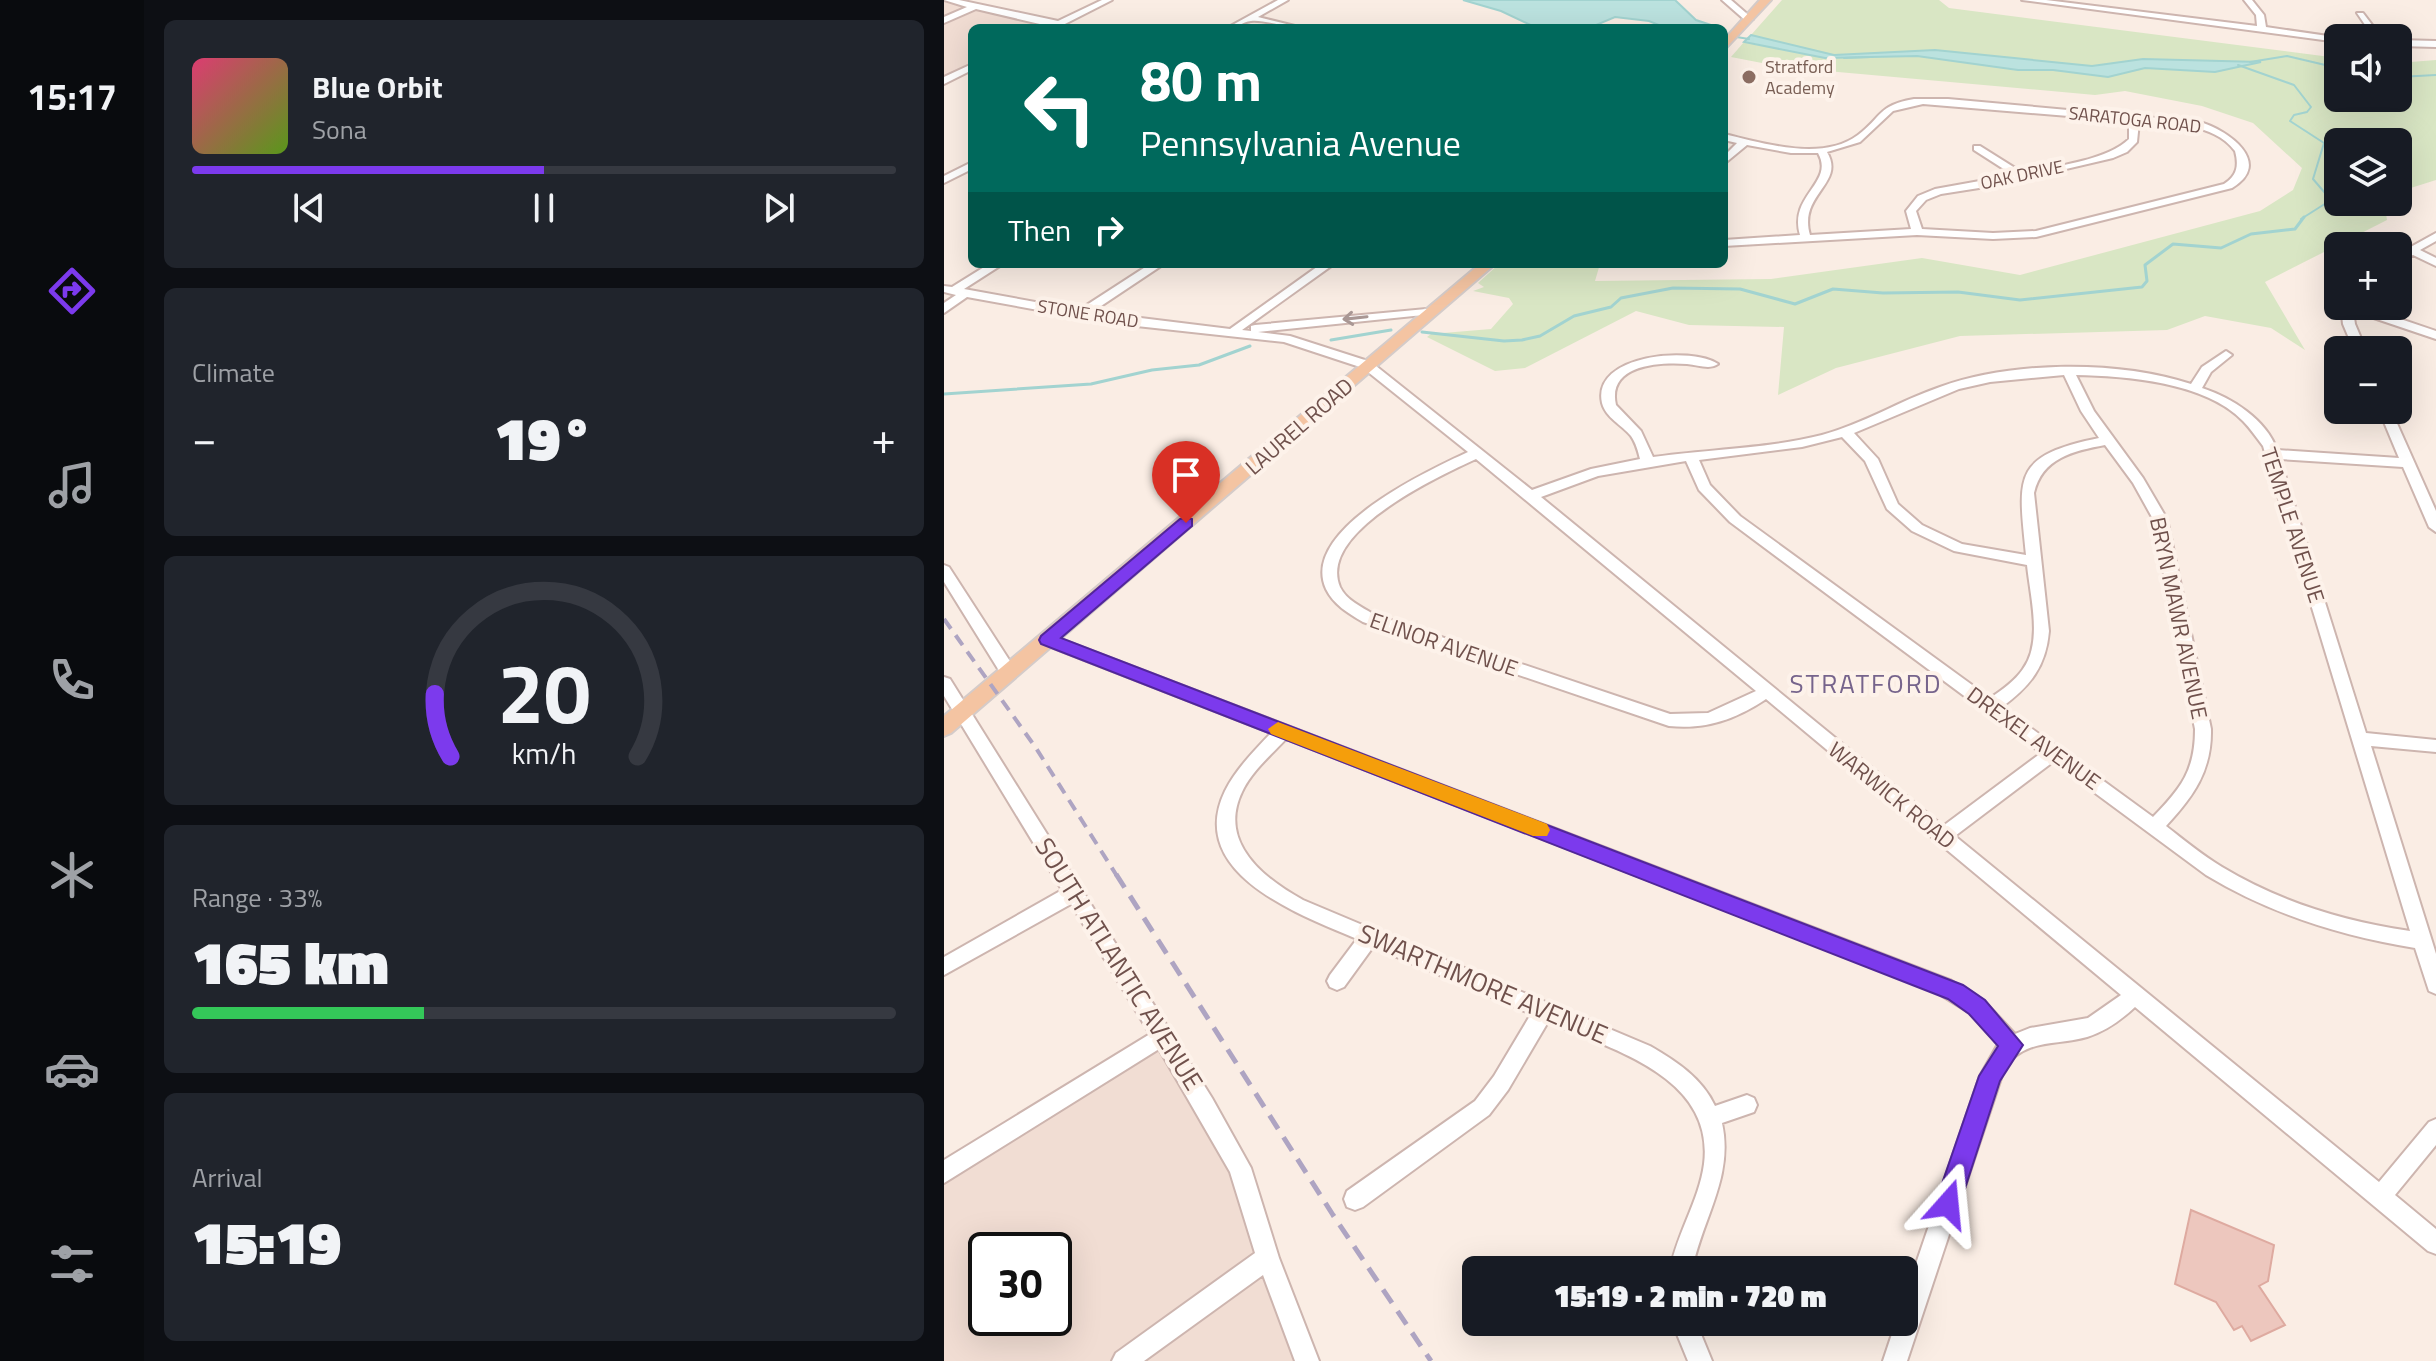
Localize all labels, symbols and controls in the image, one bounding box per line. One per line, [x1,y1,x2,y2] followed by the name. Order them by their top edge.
[2324,24,2412,424] map controls
[2324,24,2412,112] button: sound
[1140,38,1262,123] text: 80 m
[1765,53,1835,101] place label: Stratford Academy
[1008,56,1112,160] icon: left
[312,64,443,110] text: Blue Orbit
[1740,68,1758,86] marker: Stratford Academy
[27,69,117,124] text: 15:17
[2067,99,2203,140] street label: SARATOGA ROAD
[312,110,367,149] text: Sona
[1140,115,1461,170] text: Pennsylvania Avenue
[2324,128,2412,216] button: layers
[1978,153,2066,196] street label: OAK DRIVE
[287,186,331,230] icon: previous
[522,186,566,230] icon: pause
[757,186,801,230] icon: next
[1008,207,1071,253] text: Then
[1087,208,1131,252] icon: right
[2324,232,2412,320] button: +
[44,263,100,319] icon: directions
[1036,292,1141,335] street label: STONE ROAD
[1342,311,1369,326] one-way arrow
[2324,336,2412,424] button: −
[192,353,275,392] text: Climate
[1237,369,1361,483] street label: LAUREL ROAD
[495,392,594,483] text: 19°
[192,404,217,471] text: −
[871,404,896,471] text: +
[1152,441,1220,523] pin
[2252,443,2334,607] street label: TEMPLE AVENUE
[1164,453,1208,497] icon: arrive
[44,457,100,513] icon: music
[2141,514,2217,722] street label: BRYN MAWR AVENUE
[1365,603,1523,685] street label: ELINOR AVENUE
[497,628,591,754] text: 20
[44,652,100,708] icon: phone
[1790,664,1942,703] district label: STRATFORD
[1960,678,2108,798] street label: DREXEL AVENUE
[512,732,576,775] text: km/h
[1821,733,1963,857] street label: WARWICK ROAD
[1026,830,1213,1098] street label: SOUTH ATLANTIC AVENUE
[44,847,100,903] icon: climate
[192,878,322,917] text: Range · 33%
[1353,913,1614,1054] street label: SWARTHMORE AVENUE
[192,916,389,1007] text: 165 km
[44,1041,100,1097] icon: car
[192,1158,263,1197] text: Arrival
[1906,1162,1990,1246] position arrow
[192,1196,341,1287] text: 15:19
[968,1232,1072,1336] speed limit sign: 30
[44,1236,100,1292] icon: filters
[1554,1273,1826,1319] text: 15:19 · 2 min · 720 m

